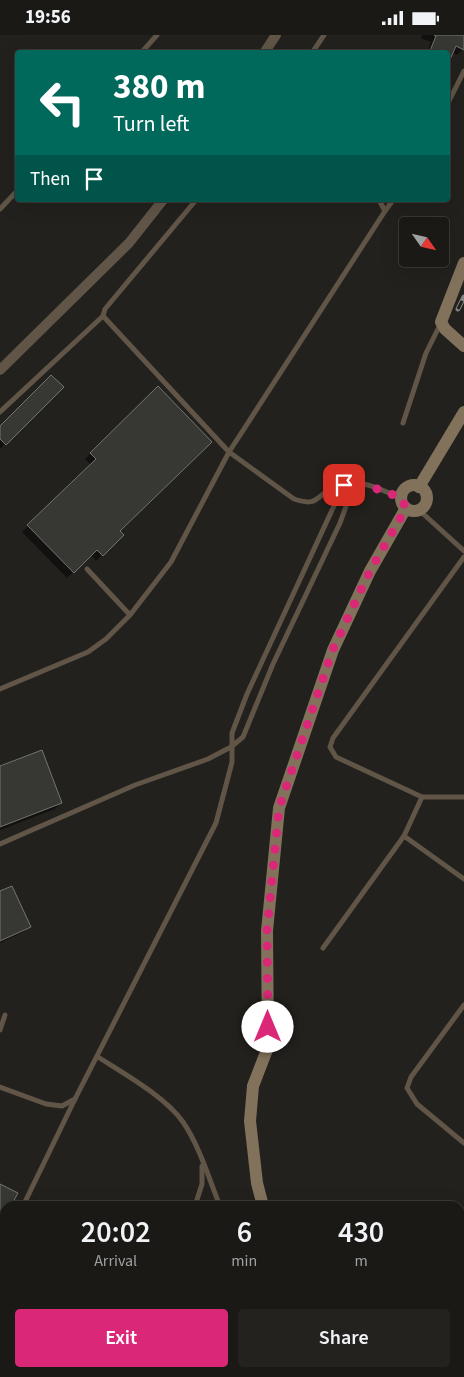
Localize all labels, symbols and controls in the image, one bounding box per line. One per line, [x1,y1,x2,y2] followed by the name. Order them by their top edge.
[25,4,71,31] text: 19:56
[113,62,205,112] text: 380 m
[30,70,95,135] icon: left
[113,108,189,140] text: Turn left
[80,165,108,193] icon: arrive
[30,166,70,193] text: Then
[399,217,449,267] north arrow
[399,217,449,267] map controls
[323,464,365,506] pin
[330,471,358,499] icon: arrive
[241,1000,293,1052] position arrow
[81,1211,151,1254] text: 20:02
[237,1211,252,1254] text: 6
[338,1211,384,1254] text: 430
[94,1250,137,1272] text: Arrival
[231,1250,257,1272] text: min
[355,1250,368,1272] text: m
[15,1309,228,1367] button: Exit
[238,1309,450,1367] button: Share

